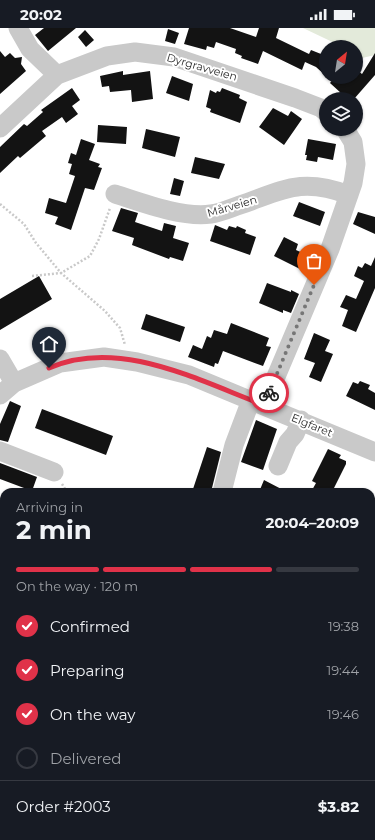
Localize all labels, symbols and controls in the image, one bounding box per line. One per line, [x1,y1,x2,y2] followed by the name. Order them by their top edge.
[20,5,62,24] text: 20:02
[319,40,363,84] north arrow
[319,40,363,136] map controls
[165,50,239,84] street label: Dyrgravveien
[319,92,363,136] button: layers
[206,192,258,220] street label: Mårveien
[297,244,331,285] pin
[303,250,325,272] icon: bag
[32,327,66,368] pin
[38,333,60,355] icon: home
[249,373,289,413] courier
[258,382,280,404] icon: bike
[289,410,335,440] street label: Elgfaret
[16,499,83,515] text: Arriving in
[265,513,359,532] text: 20:04–20:09
[16,514,92,546] text: 2 min
[16,578,138,594] text: On the way · 120 m
[16,615,38,637] icon: check
[50,617,130,636] text: Confirmed
[328,618,359,634] text: 19:38
[16,659,38,681] icon: check
[50,661,125,680] text: Preparing
[326,662,359,678] text: 19:44
[16,703,38,725] icon: check
[50,705,135,724] text: On the way
[327,706,359,722] text: 19:46
[50,749,122,768] text: Delivered
[16,797,111,816] text: Order #2003
[318,797,359,816] text: $3.82

